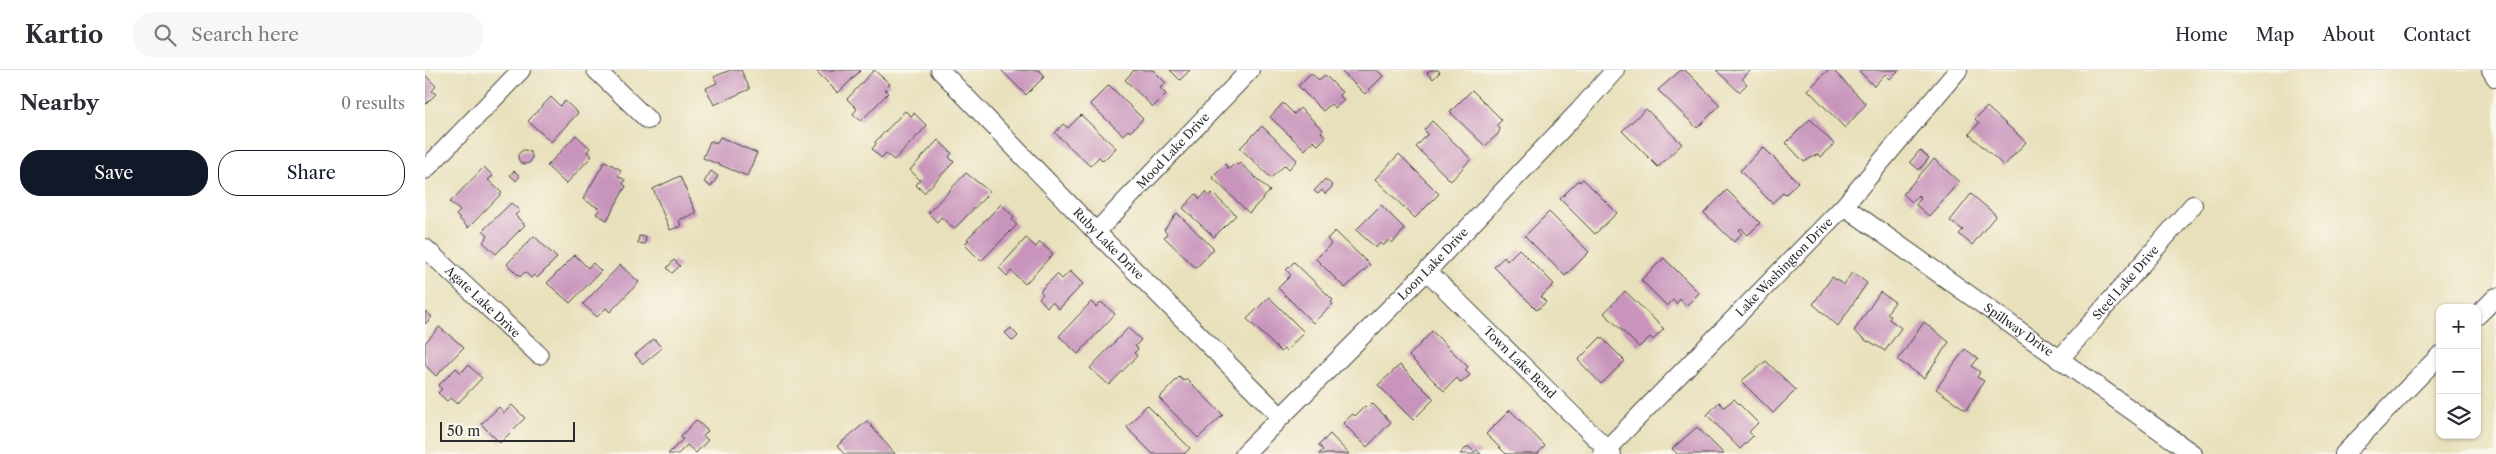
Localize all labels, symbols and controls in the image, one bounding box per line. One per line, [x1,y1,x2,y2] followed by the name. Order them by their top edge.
[133,12,483,57] search box
[25,20,103,49] text: Kartio
[151,21,179,49] icon: search
[191,23,299,46] text: Search here
[2175,24,2228,46] text: Home
[2256,24,2294,46] text: Map
[2322,24,2375,46] text: About
[2403,24,2471,46] text: Contact
[20,90,99,115] text: Nearby
[341,93,405,113] text: 0 results
[1133,109,1213,192] street label: Mood Lake Drive
[20,150,208,196] button: Save
[218,150,405,196] button: Share
[1070,205,1147,283] street label: Ruby Lake Drive
[1732,214,1836,319] street label: Lake Washington Drive
[1394,224,1471,303] street label: Loon Lake Drive
[2089,242,2162,323] street label: Steel Lake Drive
[442,262,524,341] street label: Agate Lake Drive
[1981,300,2057,359] street label: Spillway Drive
[2436,304,2481,439] map controls
[2436,304,2481,349] button: +
[1480,323,1560,402] street label: Town Lake Bend
[2436,349,2481,394] button: −
[2436,394,2481,439] button: layers
[440,419,575,442] scale bar
[447,422,480,440] text: 50 m

